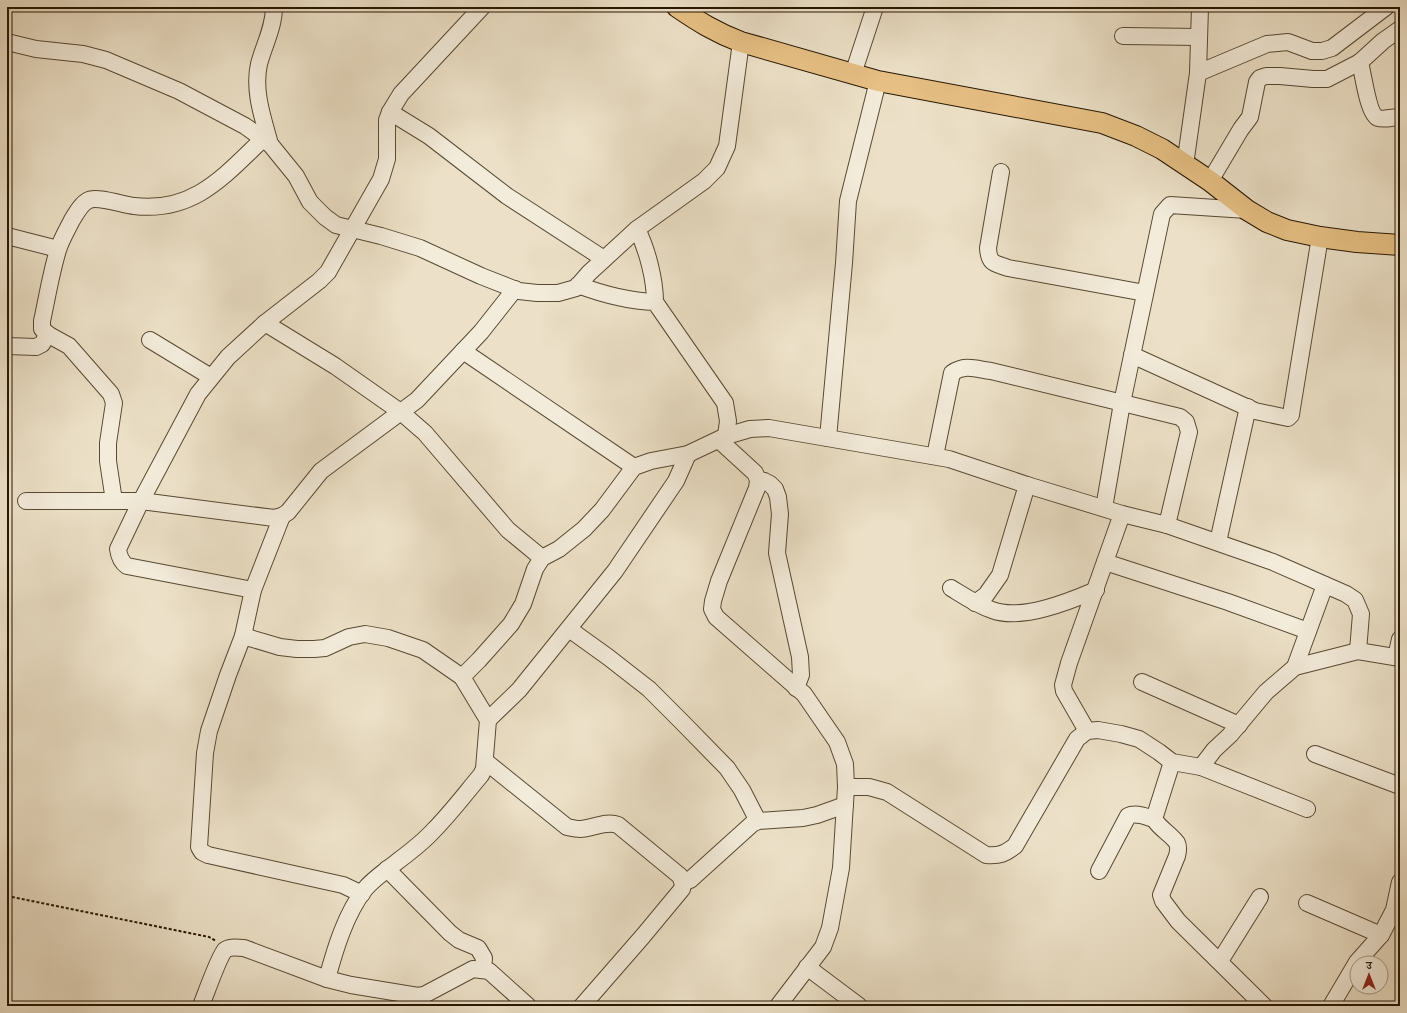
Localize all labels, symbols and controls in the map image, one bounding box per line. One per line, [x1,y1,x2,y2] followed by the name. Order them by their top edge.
[1349,955,1389,995] north arrow
[1365,959,1373,973] text: उ

